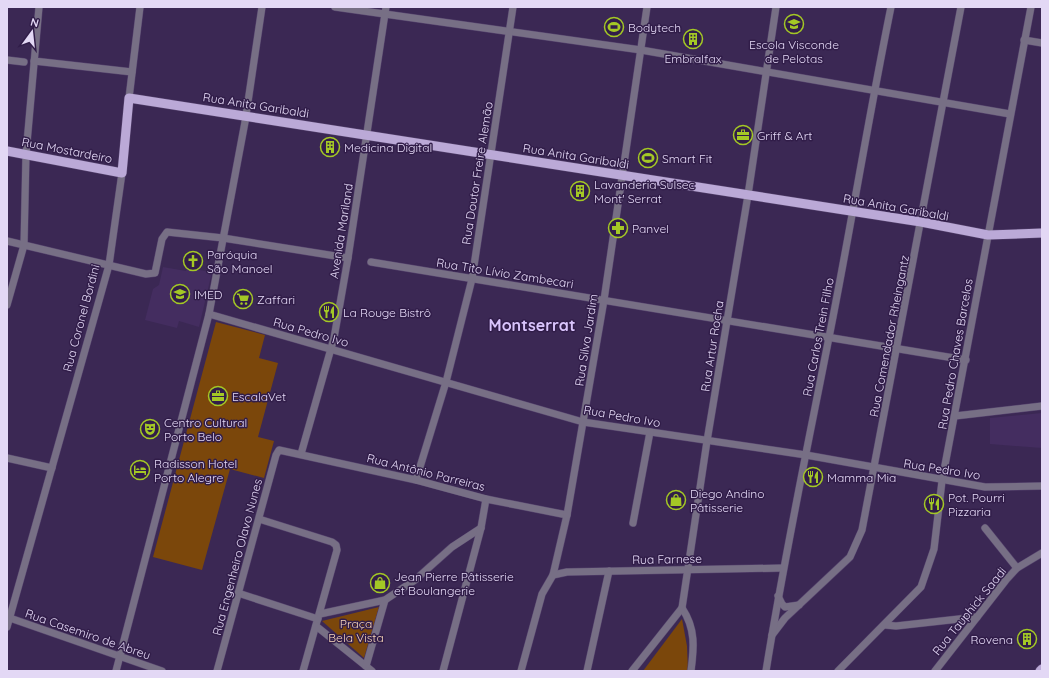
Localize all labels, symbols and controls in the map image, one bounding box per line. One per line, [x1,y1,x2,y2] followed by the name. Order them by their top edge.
[12,12,52,52] north arrow
[783,13,805,35] school or university icon: Escola Visconde de Pelotas
[29,15,40,30] text: N
[603,16,625,38] sports icon: Bodytech
[628,20,681,35] place label: Bodytech
[682,28,704,50] building icon: Embralfax
[749,37,839,66] place label: Escola Visconde de Pelotas
[665,51,722,66] place label: Embralfax
[202,89,310,121] street label: Rua Anita Garibaldi
[458,100,496,246] street label: Rua Doutor Freire Alemão
[732,124,754,146] office icon: Griff & Art
[757,128,812,143] place label: Griff & Art
[20,134,114,166] street label: Rua Mostardeiro
[319,136,341,158] building icon: Medicina Digital
[344,140,432,155] place label: Medicina Digital
[522,140,630,172] street label: Rua Anita Garibaldi
[637,147,659,169] sports icon: Smart Fit
[662,151,712,166] place label: Smart Fit
[594,177,695,206] place label: Lavanderia Sulsec Mont' Serrat
[569,180,591,202] building icon: Lavanderia Sulsec Mont' Serrat
[326,182,356,280] street label: Avenida Mariland
[842,190,950,224] street label: Rua Anita Garibaldi
[607,217,629,239] pharmacy icon: Panvel
[632,221,669,236] place label: Panvel
[207,247,272,276] place label: Paróquia São Manoel
[182,250,204,272] church icon: Paróquia São Manoel
[866,254,912,418] street label: Rua Comendador Rheingantz
[435,255,575,291] street label: Rua Tito Lívio Zambecari
[59,263,103,373] street label: Rua Coronel Bordini
[799,276,837,398] street label: Rua Carlos Trein Filho
[934,277,976,431] street label: Rua Pedro Chaves Barcelos
[169,283,191,305] school or university icon: IMED
[194,287,223,302] place label: IMED
[232,288,254,310] supermarket icon: Zaffari
[257,292,295,307] place label: Zaffari
[571,293,601,387] street label: Rua Silva Jardim
[697,299,727,393] street label: Rua Artur Rocha
[318,301,340,323] restaurant icon: La Rouge Bistrô
[343,305,431,320] place label: La Rouge Bistrô
[272,314,350,350] street label: Rua Pedro Ivo
[489,315,575,335] district label: Montserrat
[207,385,229,407] office icon: EscalaVet
[232,389,286,404] place label: EscalaVet
[582,402,662,430] street label: Rua Pedro Ivo
[164,415,247,444] place label: Centro Cultural Porto Belo
[139,418,161,440] theatre icon: Centro Cultural Porto Belo
[365,450,487,494] street label: Rua Antônio Parreiras
[154,456,237,485] place label: Radisson Hotel Porto Alegre
[902,456,982,482] street label: Rua Pedro Ivo
[129,459,151,481] hotel icon: Radisson Hotel Porto Alegre
[802,466,824,488] restaurant icon: Mamma Mia
[827,470,896,485] place label: Mamma Mia
[209,477,265,637] street label: Rua Engenheiro Olavo Nunes
[690,486,764,515] place label: Diego Andino Pâtisserie
[665,489,687,511] shop icon: Diego Andino Pâtisserie
[948,490,1005,519] place label: Pot. Pourri Pizzaria
[923,493,945,515] restaurant icon: Pot. Pourri Pizzaria
[632,551,702,567] street label: Rua Farnese
[929,564,1009,658] street label: Rua Tauphick Saadi
[394,569,514,598] place label: Jean Pierre Pâtisserie et Boulangerie
[369,572,391,594] shop icon: Jean Pierre Pâtisserie et Boulangerie
[23,605,153,663] street label: Rua Casemiro de Abreu
[328,616,384,645] park label: Praça Bela Vista
[1016,628,1038,650] building icon: Rovena
[971,632,1013,647] place label: Rovena

